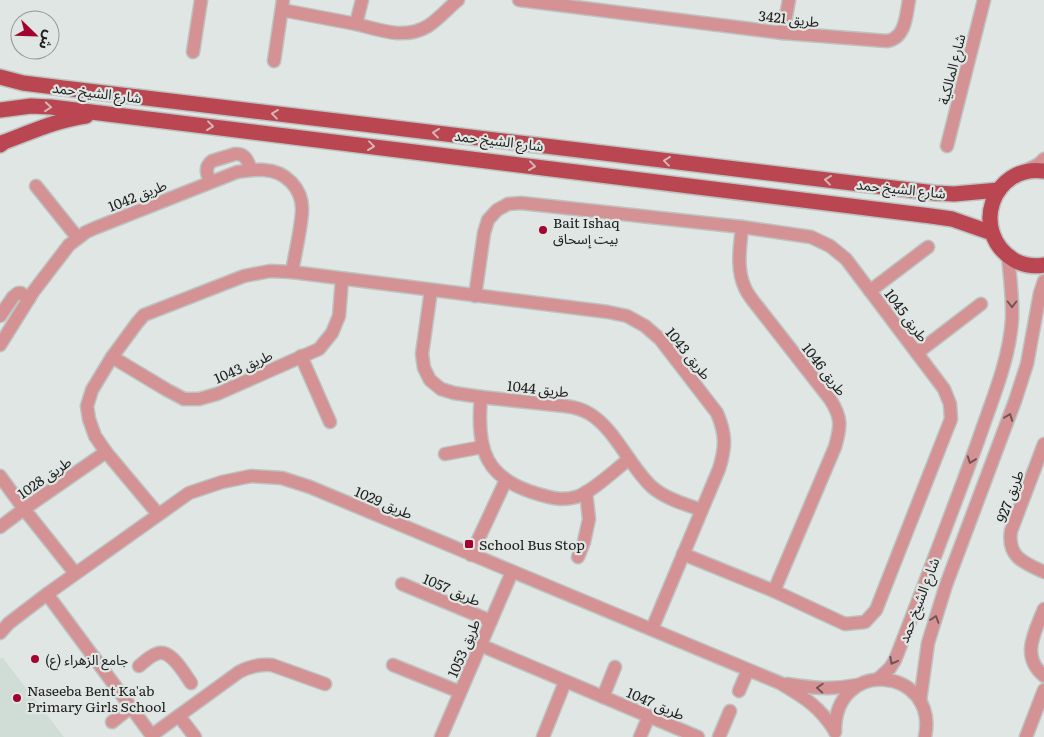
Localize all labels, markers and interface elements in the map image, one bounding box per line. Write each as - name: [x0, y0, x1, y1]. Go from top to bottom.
- street label: طريق 3421: [758, 5, 820, 32]
- north arrow: [10, 10, 60, 60]
- text: ش: [35, 28, 61, 53]
- street label: شارع المالكية: [933, 32, 971, 107]
- street label: شارع الشيخ حمد: [51, 77, 143, 109]
- one-way arrow: [45, 101, 53, 112]
- one-way arrow: [271, 109, 279, 119]
- one-way arrow: [206, 120, 214, 131]
- street label: شارع الشيخ حمد: [453, 125, 545, 157]
- one-way arrow: [432, 128, 440, 139]
- one-way arrow: [367, 140, 375, 151]
- one-way arrow: [663, 156, 671, 166]
- one-way arrow: [529, 160, 537, 171]
- street label: شارع الشيخ حمد: [855, 173, 947, 205]
- street label: طريق 1042: [105, 174, 170, 217]
- one-way arrow: [824, 175, 832, 186]
- place label: Bait Ishaq بيت إسحاق: [553, 212, 620, 249]
- marker: Bait Ishaq بيت إسحاق: [537, 224, 549, 236]
- street label: طريق 1045: [880, 284, 934, 346]
- one-way arrow: [1007, 300, 1017, 308]
- street label: طريق 1043: [661, 323, 716, 384]
- street label: طريق 1046: [797, 338, 852, 400]
- street label: طريق 1043: [211, 344, 276, 389]
- street label: طريق 1044: [506, 375, 570, 402]
- one-way arrow: [1003, 413, 1013, 422]
- street label: طريق 1028: [13, 451, 75, 504]
- one-way arrow: [966, 455, 976, 464]
- street label: طريق 927: [990, 467, 1029, 525]
- street label: طريق 1029: [352, 481, 416, 524]
- place label: School Bus Stop: [479, 534, 585, 554]
- marker: School Bus Stop: [463, 538, 475, 550]
- street label: شارع الشيخ حمد: [893, 554, 945, 646]
- street label: طريق 1057: [420, 568, 484, 611]
- street label: طريق 1053: [442, 616, 485, 681]
- one-way arrow: [930, 616, 940, 624]
- place label: جامع الزهراء (ع): [45, 649, 128, 671]
- marker: جامع الزهراء (ع): [29, 653, 41, 665]
- one-way arrow: [890, 655, 900, 664]
- place label: Naseeba Bent Ka'ab Primary Girls School: [27, 680, 166, 716]
- street label: طريق 1047: [624, 682, 688, 725]
- one-way arrow: [816, 683, 824, 694]
- marker: Naseeba Bent Ka'ab Primary Girls School: [11, 692, 23, 704]

